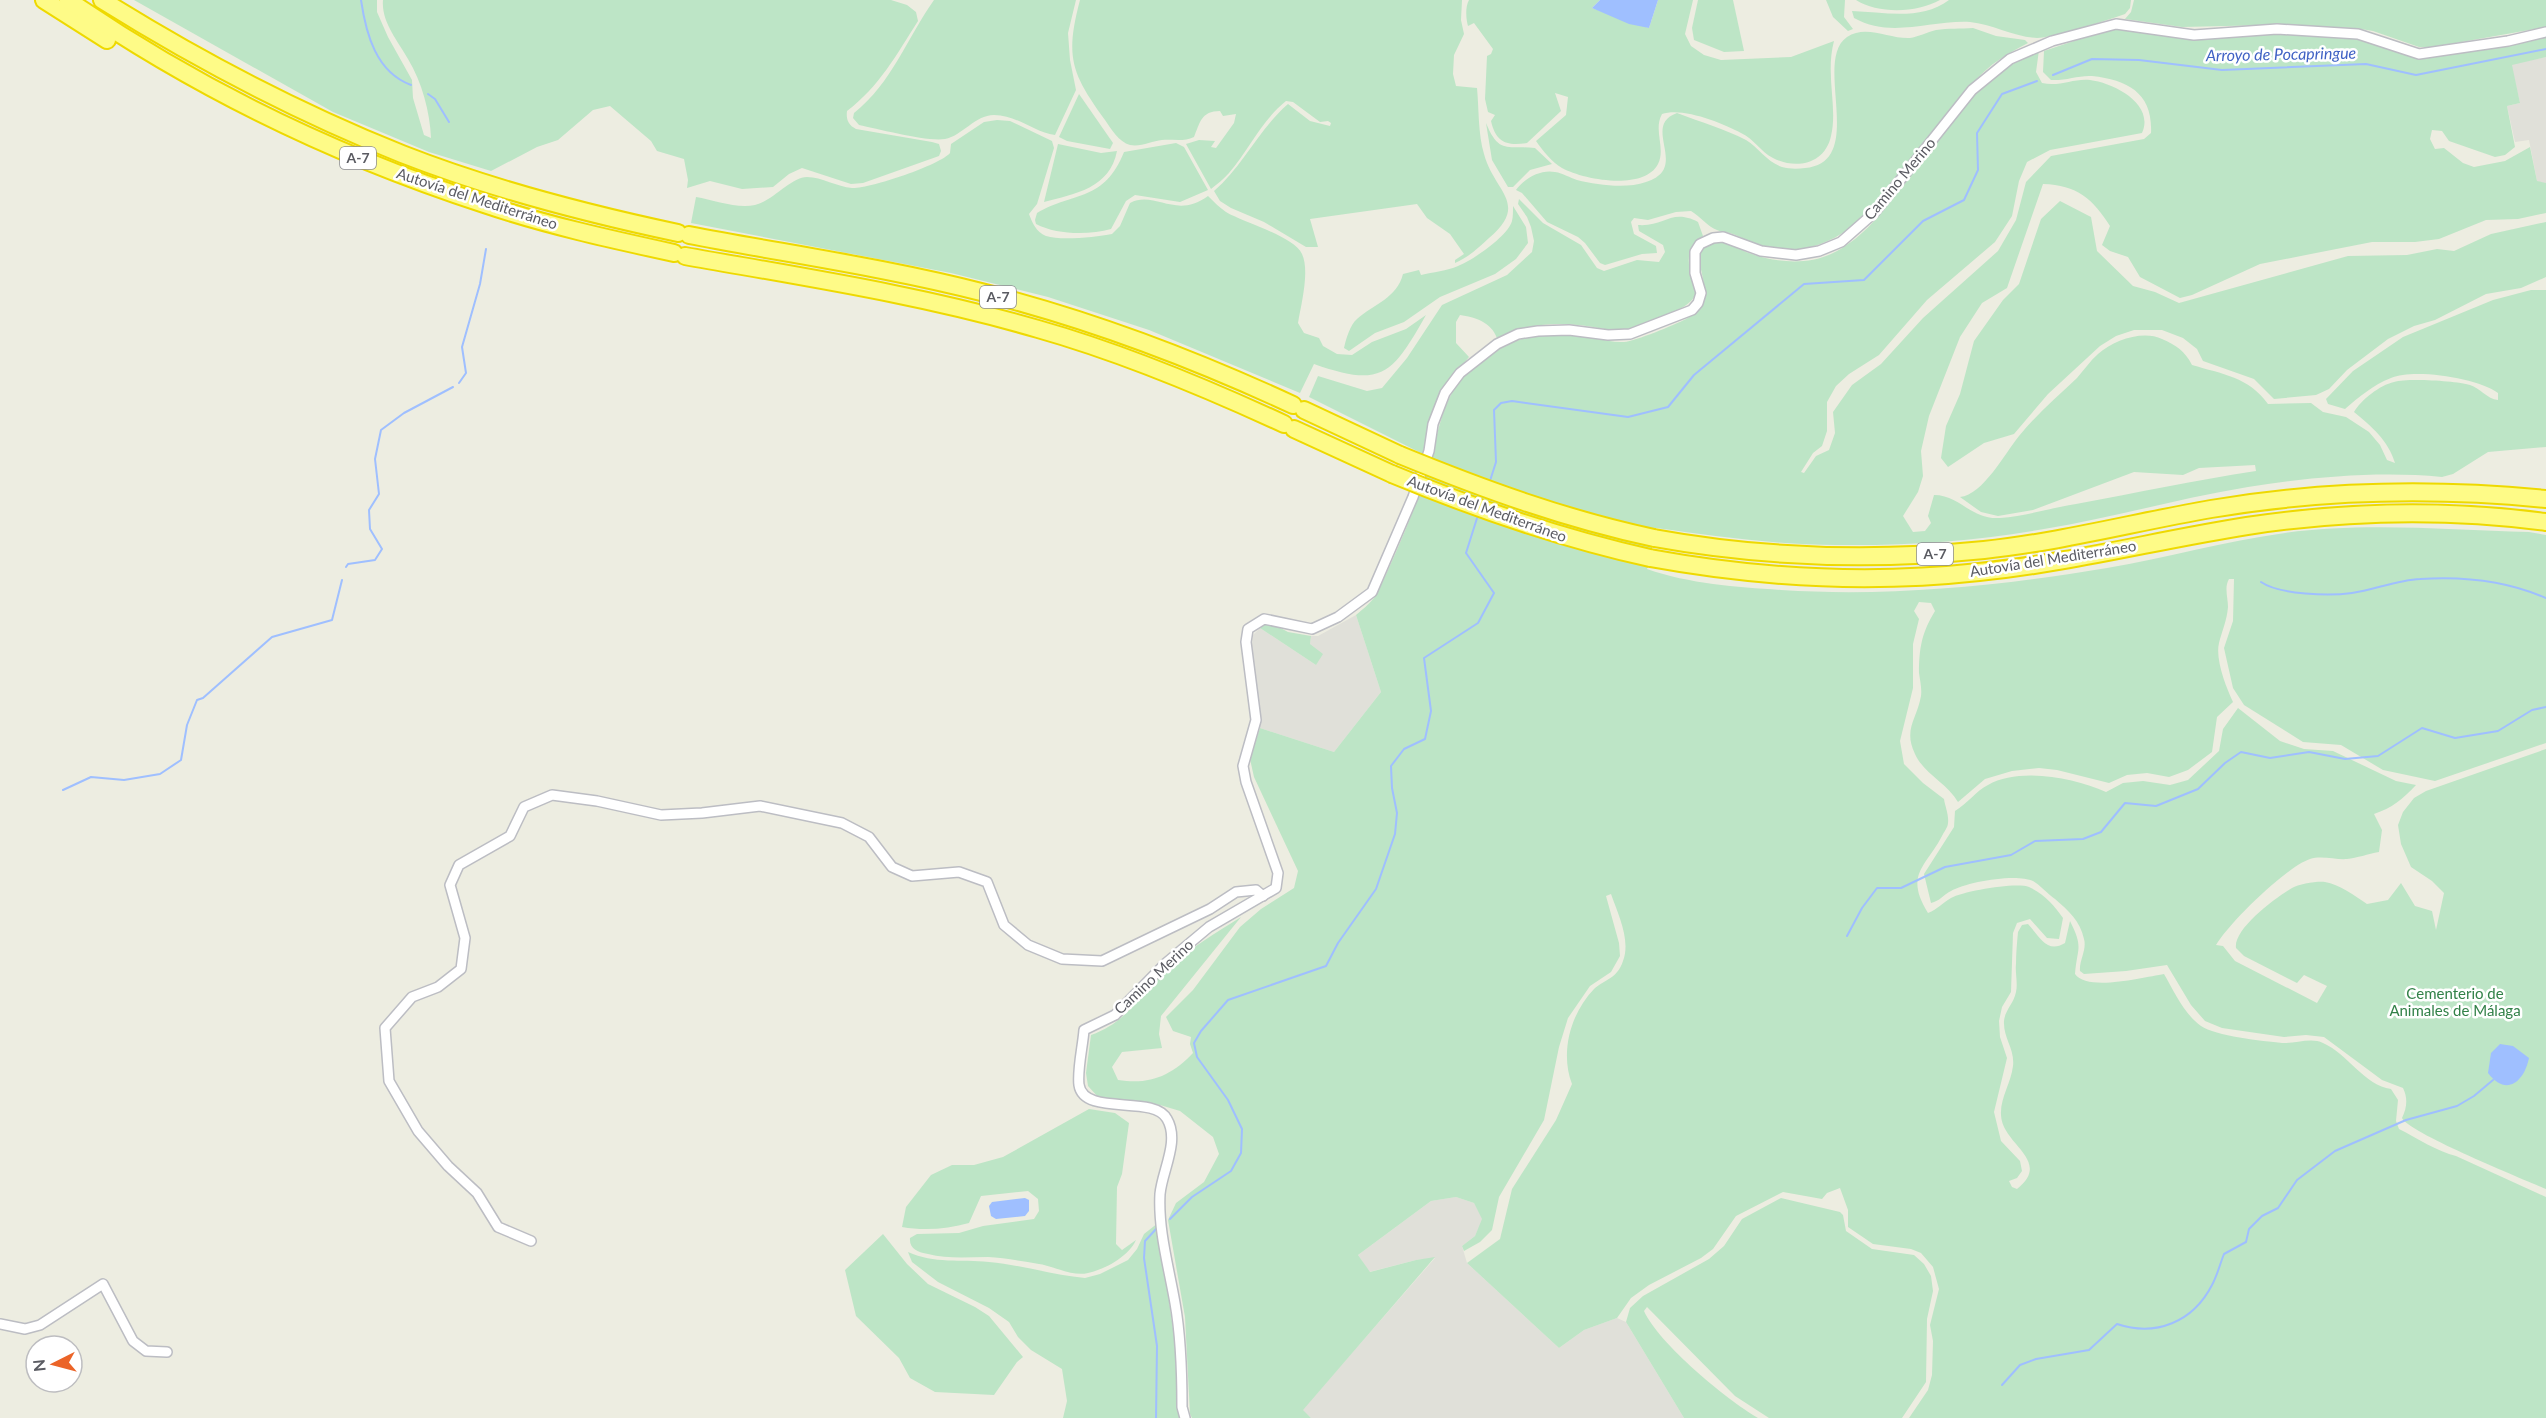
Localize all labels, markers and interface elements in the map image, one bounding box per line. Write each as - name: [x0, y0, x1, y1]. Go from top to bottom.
- water label: Arroyo de Pocapringue: [2205, 43, 2357, 64]
- street label: Camino Merino: [1860, 134, 1939, 223]
- road number: A-7: [340, 147, 376, 169]
- street label: Autovía del Mediterráneo: [395, 163, 560, 233]
- road number: A-7: [980, 286, 1016, 308]
- street label: Autovía del Mediterráneo: [1405, 471, 1569, 545]
- street label: Autovía del Mediterráneo: [1968, 536, 2137, 580]
- road number: A-7: [1917, 543, 1953, 565]
- street label: Camino Merino: [1110, 935, 1197, 1018]
- park label: Cementerio de Animales de Málaga: [2389, 984, 2521, 1019]
- north arrow: [24, 1334, 84, 1394]
- text: N: [28, 1358, 49, 1373]

